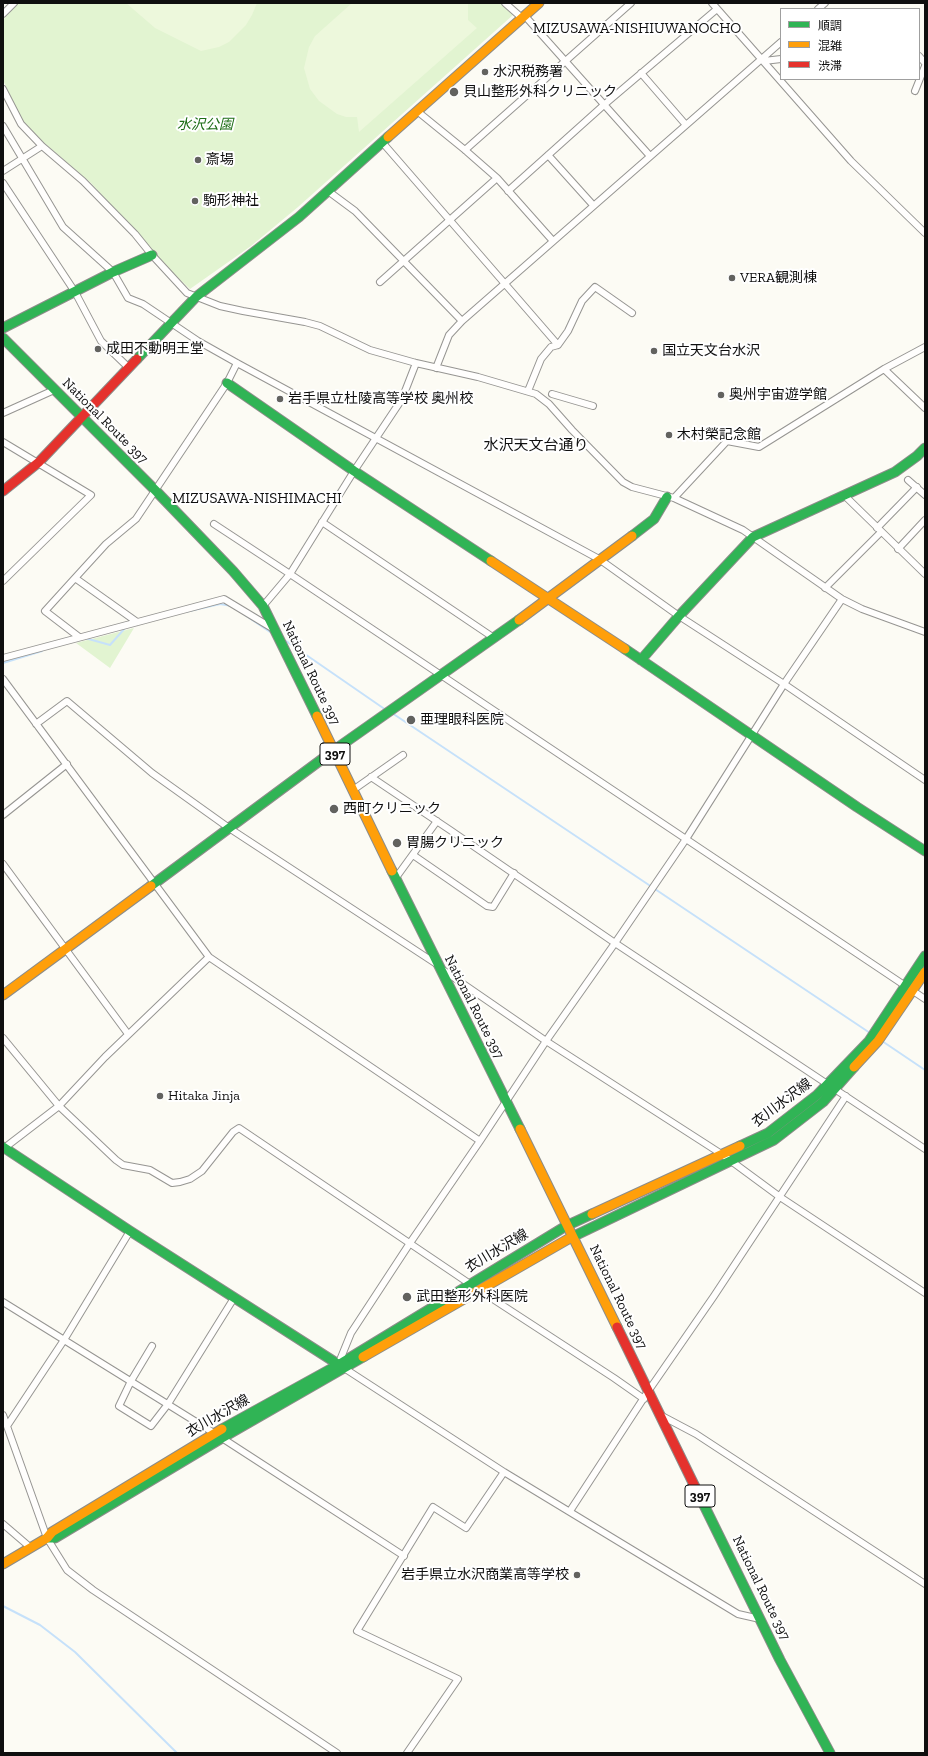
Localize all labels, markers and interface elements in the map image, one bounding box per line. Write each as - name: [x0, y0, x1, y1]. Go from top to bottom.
- legend: [780, 8, 920, 80]
- text: 順調: [818, 19, 842, 33]
- district label: MIZUSAWA-NISHIUWANOCHO: [522, 20, 752, 38]
- text: 混雑: [818, 39, 842, 53]
- text: 渋滞: [818, 59, 842, 73]
- place label: 水沢税務署: [493, 64, 563, 80]
- marker: 水沢税務署: [480, 67, 490, 77]
- place label: 貝山整形外科クリニック: [463, 84, 617, 100]
- marker: 貝山整形外科クリニック: [448, 86, 460, 98]
- park label: 水沢公園: [177, 117, 233, 133]
- place label: 斎場: [206, 152, 234, 168]
- marker: 斎場: [193, 155, 203, 165]
- place label: 駒形神社: [203, 193, 259, 209]
- marker: 駒形神社: [190, 196, 200, 206]
- place label: VERA観測棟: [740, 270, 817, 286]
- marker: VERA観測棟: [727, 273, 737, 283]
- place label: 成田不動明王堂: [106, 341, 204, 357]
- place label: 国立天文台水沢: [662, 343, 760, 359]
- marker: 成田不動明王堂: [93, 344, 103, 354]
- marker: 国立天文台水沢: [649, 346, 659, 356]
- street label: National Route 397: [59, 375, 151, 467]
- place label: 奥州宇宙遊学館: [729, 387, 827, 403]
- marker: 奥州宇宙遊学館: [716, 390, 726, 400]
- place label: 岩手県立杜陵高等学校 奥州校: [288, 391, 473, 407]
- marker: 岩手県立杜陵高等学校 奥州校: [275, 394, 285, 404]
- place label: 木村榮記念館: [677, 427, 761, 443]
- marker: 木村榮記念館: [664, 430, 674, 440]
- district label: 水沢天文台通り: [484, 437, 588, 455]
- district label: MIZUSAWA-NISHIMACHI: [163, 490, 351, 508]
- street label: National Route 397: [278, 618, 344, 728]
- place label: 亜理眼科医院: [420, 712, 504, 728]
- marker: 亜理眼科医院: [405, 714, 417, 726]
- road number: 397: [320, 743, 350, 765]
- place label: 西町クリニック: [343, 801, 441, 817]
- marker: 西町クリニック: [328, 803, 340, 815]
- place label: 胃腸クリニック: [406, 835, 504, 851]
- marker: 胃腸クリニック: [391, 837, 403, 849]
- street label: National Route 397: [441, 952, 507, 1062]
- street label: 衣川水沢線: [749, 1075, 815, 1131]
- place label: Hitaka Jinja: [168, 1088, 240, 1104]
- marker: Hitaka Jinja: [155, 1091, 165, 1101]
- street label: 衣川水沢線: [463, 1226, 531, 1276]
- street label: National Route 397: [585, 1242, 651, 1352]
- place label: 武田整形外科医院: [416, 1289, 528, 1305]
- marker: 武田整形外科医院: [401, 1291, 413, 1303]
- street label: 衣川水沢線: [183, 1391, 253, 1441]
- road number: 397: [685, 1485, 715, 1507]
- street label: National Route 397: [728, 1533, 794, 1643]
- place label: 岩手県立水沢商業高等学校: [401, 1567, 569, 1583]
- marker: 岩手県立水沢商業高等学校: [572, 1570, 582, 1580]

